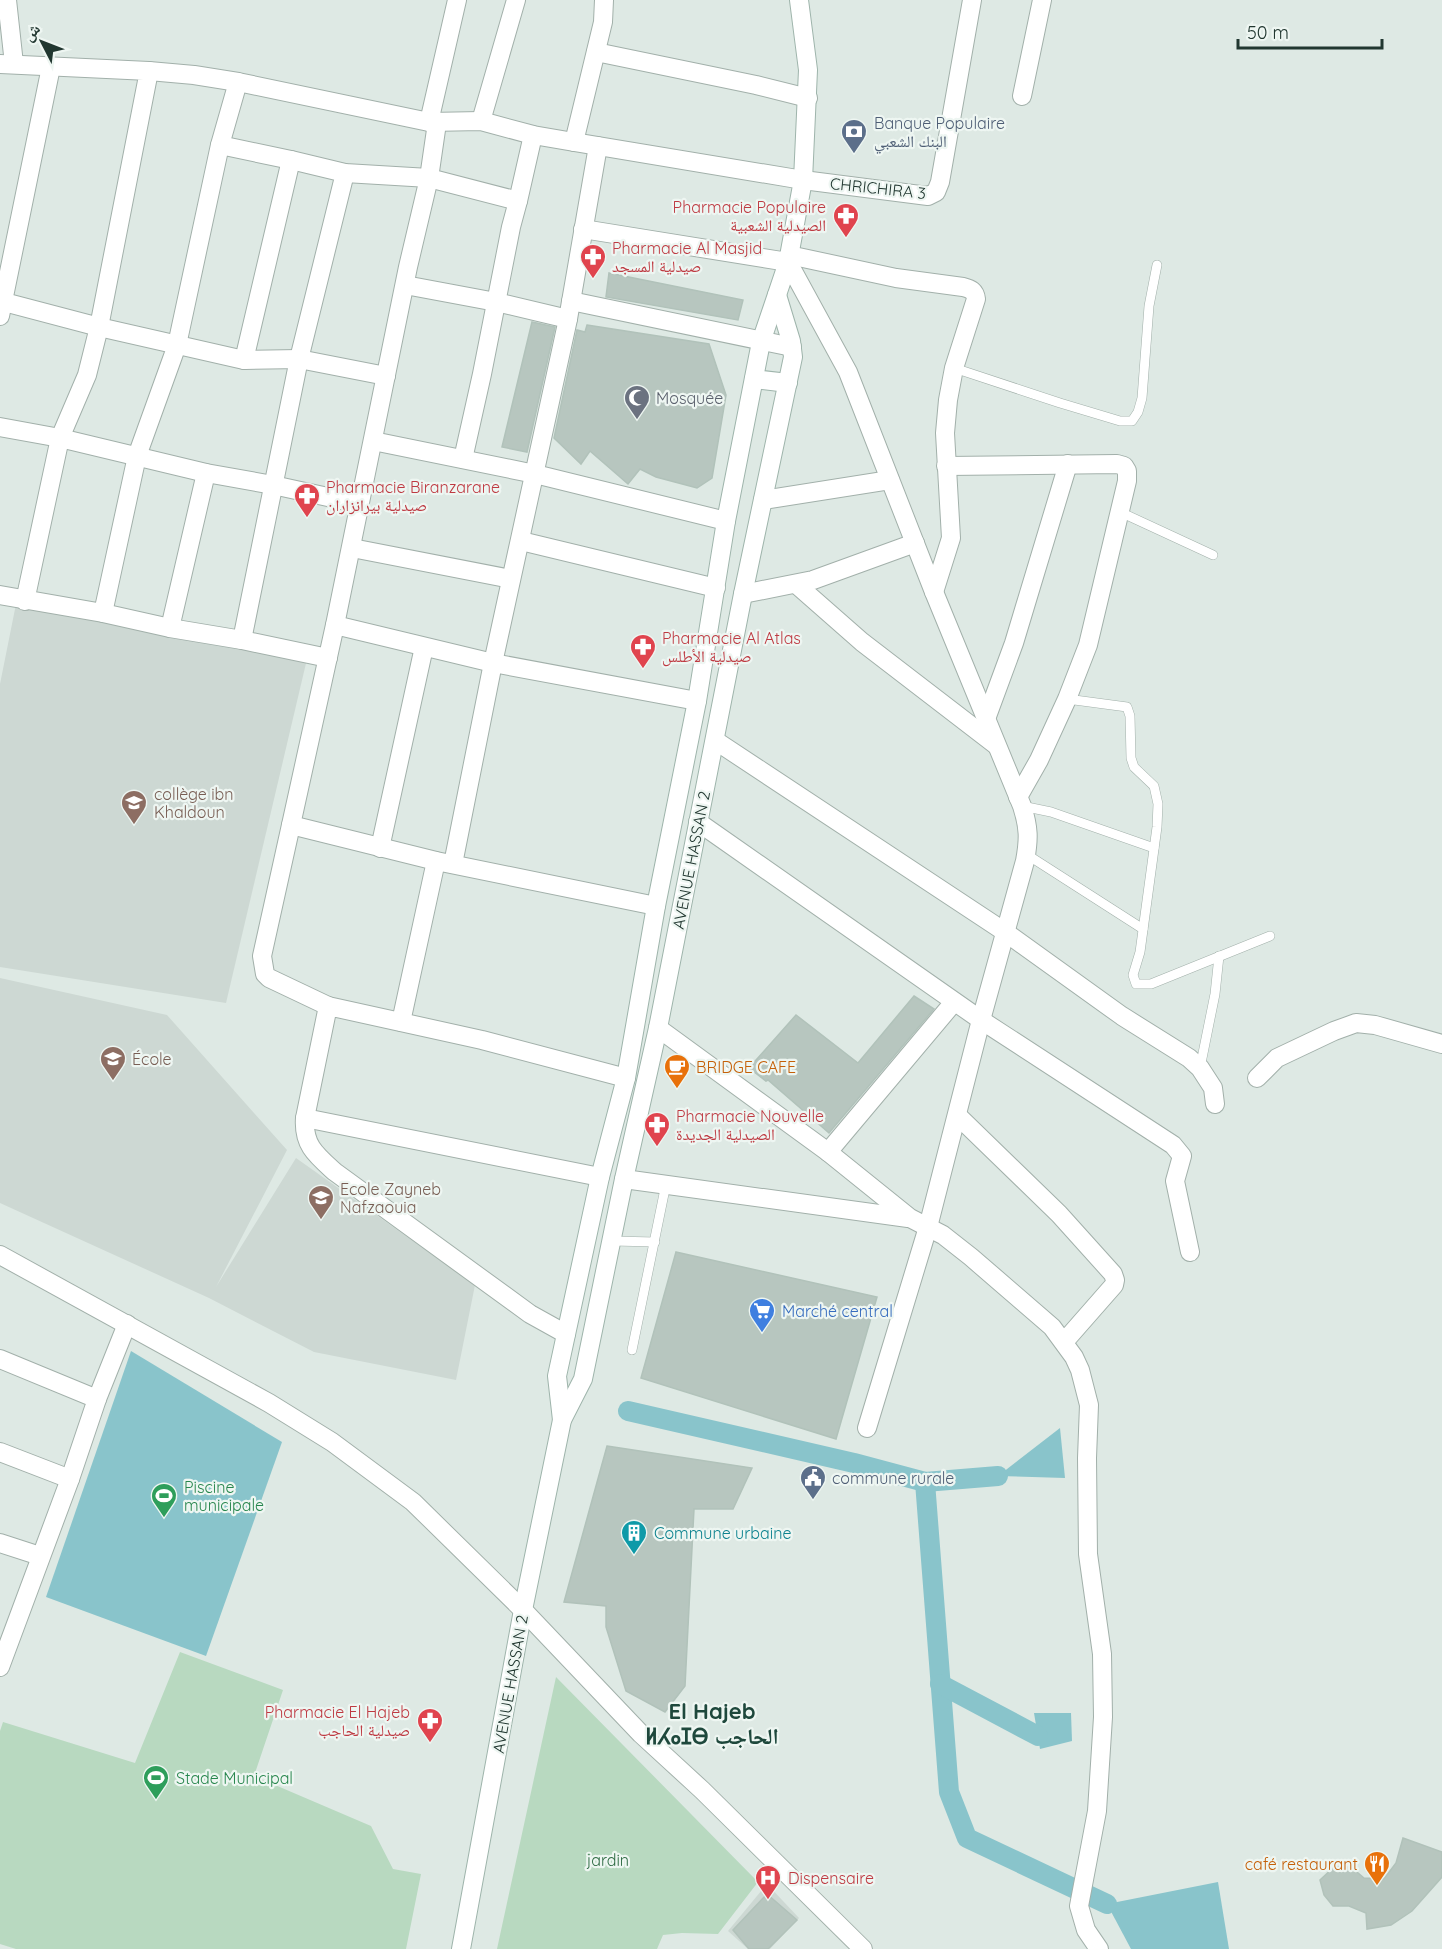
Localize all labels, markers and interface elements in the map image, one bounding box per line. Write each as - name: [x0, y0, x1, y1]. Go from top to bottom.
- north arrow: [12, 12, 72, 72]
- scale bar: [1238, 12, 1382, 50]
- text: ش: [18, 19, 44, 45]
- text: 50 m: [1247, 21, 1289, 44]
- place label: Banque Populaire البنك الشعبي: [874, 113, 1005, 154]
- bank icon: Banque Populaire البنك الشعبي: [839, 117, 869, 155]
- street label: CHRICHIRA 3: [829, 173, 927, 203]
- place label: Pharmacie Populaire الصيدلية الشعبية: [673, 197, 826, 235]
- pharmacy icon: Pharmacie Populaire الصيدلية الشعبية: [831, 201, 861, 239]
- place label: Pharmacie Al Masjid صيدلية المسجد: [612, 238, 762, 276]
- pharmacy icon: Pharmacie Al Masjid صيدلية المسجد: [578, 242, 608, 280]
- mosque icon: Mosquée: [622, 383, 652, 421]
- place label: Mosquée: [656, 388, 723, 408]
- place label: Pharmacie Biranzarane صيدلية بيرانزاران: [326, 477, 500, 516]
- pharmacy icon: Pharmacie Biranzarane صيدلية بيرانزاران: [292, 481, 322, 519]
- place label: Pharmacie Al Atlas صيدلية الأطلس: [662, 628, 801, 667]
- pharmacy icon: Pharmacie Al Atlas صيدلية الأطلس: [628, 632, 658, 670]
- place label: collège ibn Khaldoun: [154, 784, 234, 822]
- school or university icon: collège ibn Khaldoun: [119, 788, 149, 826]
- street label: AVENUE HASSAN 2: [668, 789, 714, 931]
- school or university icon: École: [98, 1044, 128, 1082]
- place label: École: [132, 1049, 172, 1069]
- cafe icon: BRIDGE CAFE: [662, 1052, 692, 1090]
- place label: BRIDGE CAFE: [696, 1057, 796, 1077]
- place label: Pharmacie Nouvelle الصيدلية الجديدة: [676, 1106, 824, 1144]
- pharmacy icon: Pharmacie Nouvelle الصيدلية الجديدة: [642, 1110, 672, 1148]
- place label: Ecole Zayneb Nafzaouia: [340, 1179, 441, 1217]
- school or university icon: Ecole Zayneb Nafzaouia: [306, 1183, 336, 1221]
- supermarket icon: Marché central: [747, 1296, 777, 1334]
- place label: Marché central: [782, 1301, 893, 1321]
- public building icon: commune rurale: [798, 1463, 828, 1501]
- place label: commune rurale: [832, 1468, 954, 1488]
- place label: Piscine municipale: [184, 1477, 264, 1515]
- sports icon: Piscine municipale: [149, 1481, 179, 1519]
- building icon: Commune urbaine: [619, 1518, 649, 1556]
- place label: Commune urbaine: [654, 1523, 791, 1543]
- street label: AVENUE HASSAN 2: [488, 1613, 532, 1755]
- district label: El Hajeb ⵍⵃⴰⵊⴱ الحاجب: [645, 1697, 779, 1750]
- place label: Pharmacie El Hajeb صيدلية الحاجب: [265, 1702, 410, 1740]
- pharmacy icon: Pharmacie El Hajeb صيدلية الحاجب: [415, 1706, 445, 1744]
- sports icon: Stade Municipal: [141, 1763, 171, 1801]
- place label: Stade Municipal: [176, 1768, 293, 1788]
- restaurant icon: café restaurant: [1362, 1849, 1392, 1887]
- park label: jardin: [586, 1850, 629, 1870]
- place label: café restaurant: [1245, 1854, 1358, 1874]
- hospital icon: Dispensaire: [753, 1863, 783, 1901]
- place label: Dispensaire: [788, 1868, 874, 1888]

